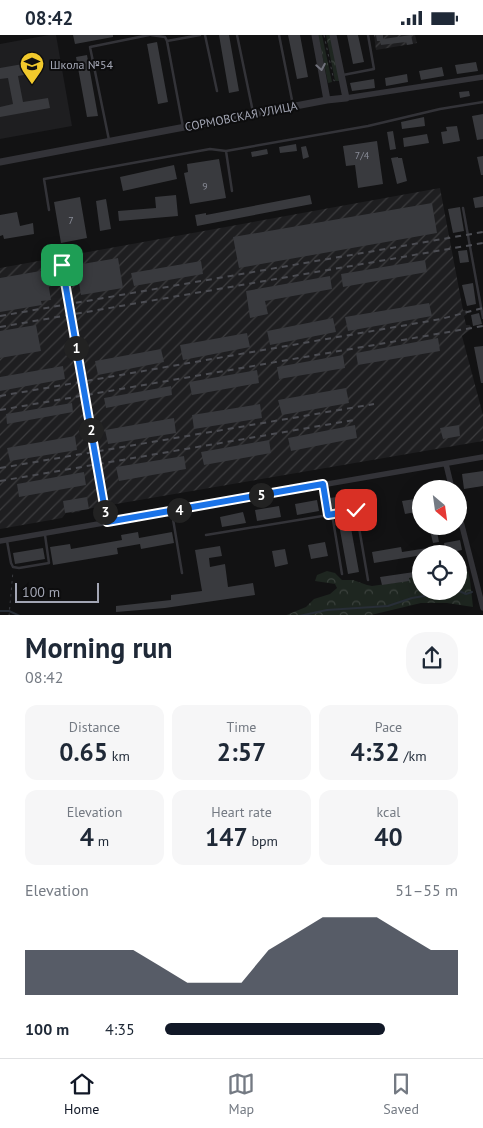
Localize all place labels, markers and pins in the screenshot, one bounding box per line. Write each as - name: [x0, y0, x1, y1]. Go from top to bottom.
- school or university icon: Школа №54: [19, 51, 45, 85]
- place label: Школа №54: [50, 57, 113, 72]
- pin: [41, 244, 83, 286]
- pin: 1: [64, 335, 88, 361]
- pin: 2: [78, 417, 104, 443]
- pin: 5: [248, 483, 274, 507]
- pin: [335, 489, 377, 531]
- pin: 4: [166, 497, 192, 523]
- pin: 3: [92, 499, 118, 525]

